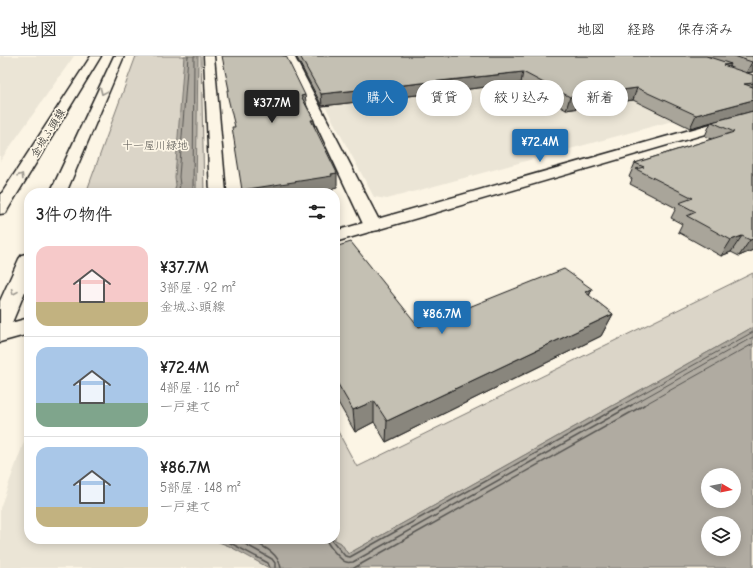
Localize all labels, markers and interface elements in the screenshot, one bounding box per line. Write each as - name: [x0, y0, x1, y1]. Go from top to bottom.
- text: 地図: [20, 19, 58, 41]
- text: 地図: [577, 21, 605, 38]
- text: 経路: [627, 21, 655, 38]
- text: 保存済み: [677, 21, 733, 38]
- chip: 購入: [352, 80, 408, 116]
- chip: 賃貸: [416, 80, 472, 116]
- chip: 絞り込み: [480, 80, 564, 116]
- chip: 新着: [572, 80, 628, 116]
- one-way arrow: [100, 87, 108, 95]
- pin: ¥37.7M: [239, 90, 305, 124]
- text: ¥37.7M: [253, 95, 291, 110]
- street label: 金城ふ頭線: [28, 106, 68, 160]
- pin: ¥72.4M: [507, 129, 573, 163]
- text: ¥72.4M: [521, 134, 559, 149]
- park label: 十一屋川緑地: [122, 139, 188, 152]
- one-way arrow: [16, 173, 23, 180]
- icon: filters: [306, 201, 328, 223]
- text: 3件の物件: [36, 205, 112, 224]
- text: ¥37.7M: [160, 258, 209, 277]
- icon: home: [68, 262, 116, 310]
- text: 3部屋 · 92 m²: [160, 280, 236, 295]
- one-way arrow: [11, 288, 19, 295]
- text: 金城ふ頭線: [160, 299, 225, 314]
- pin: ¥86.7M: [409, 301, 475, 335]
- text: ¥86.7M: [423, 306, 461, 321]
- text: ¥72.4M: [160, 358, 209, 377]
- icon: home: [68, 363, 116, 411]
- text: 4部屋 · 116 m²: [160, 380, 239, 395]
- text: 一戸建て: [160, 399, 212, 414]
- text: ¥86.7M: [160, 458, 210, 477]
- icon: home: [68, 463, 116, 511]
- north arrow: [701, 468, 741, 508]
- map controls: [701, 468, 741, 556]
- text: 5部屋 · 148 m²: [160, 480, 240, 495]
- text: 一戸建て: [160, 499, 212, 514]
- button: layers: [701, 516, 741, 556]

